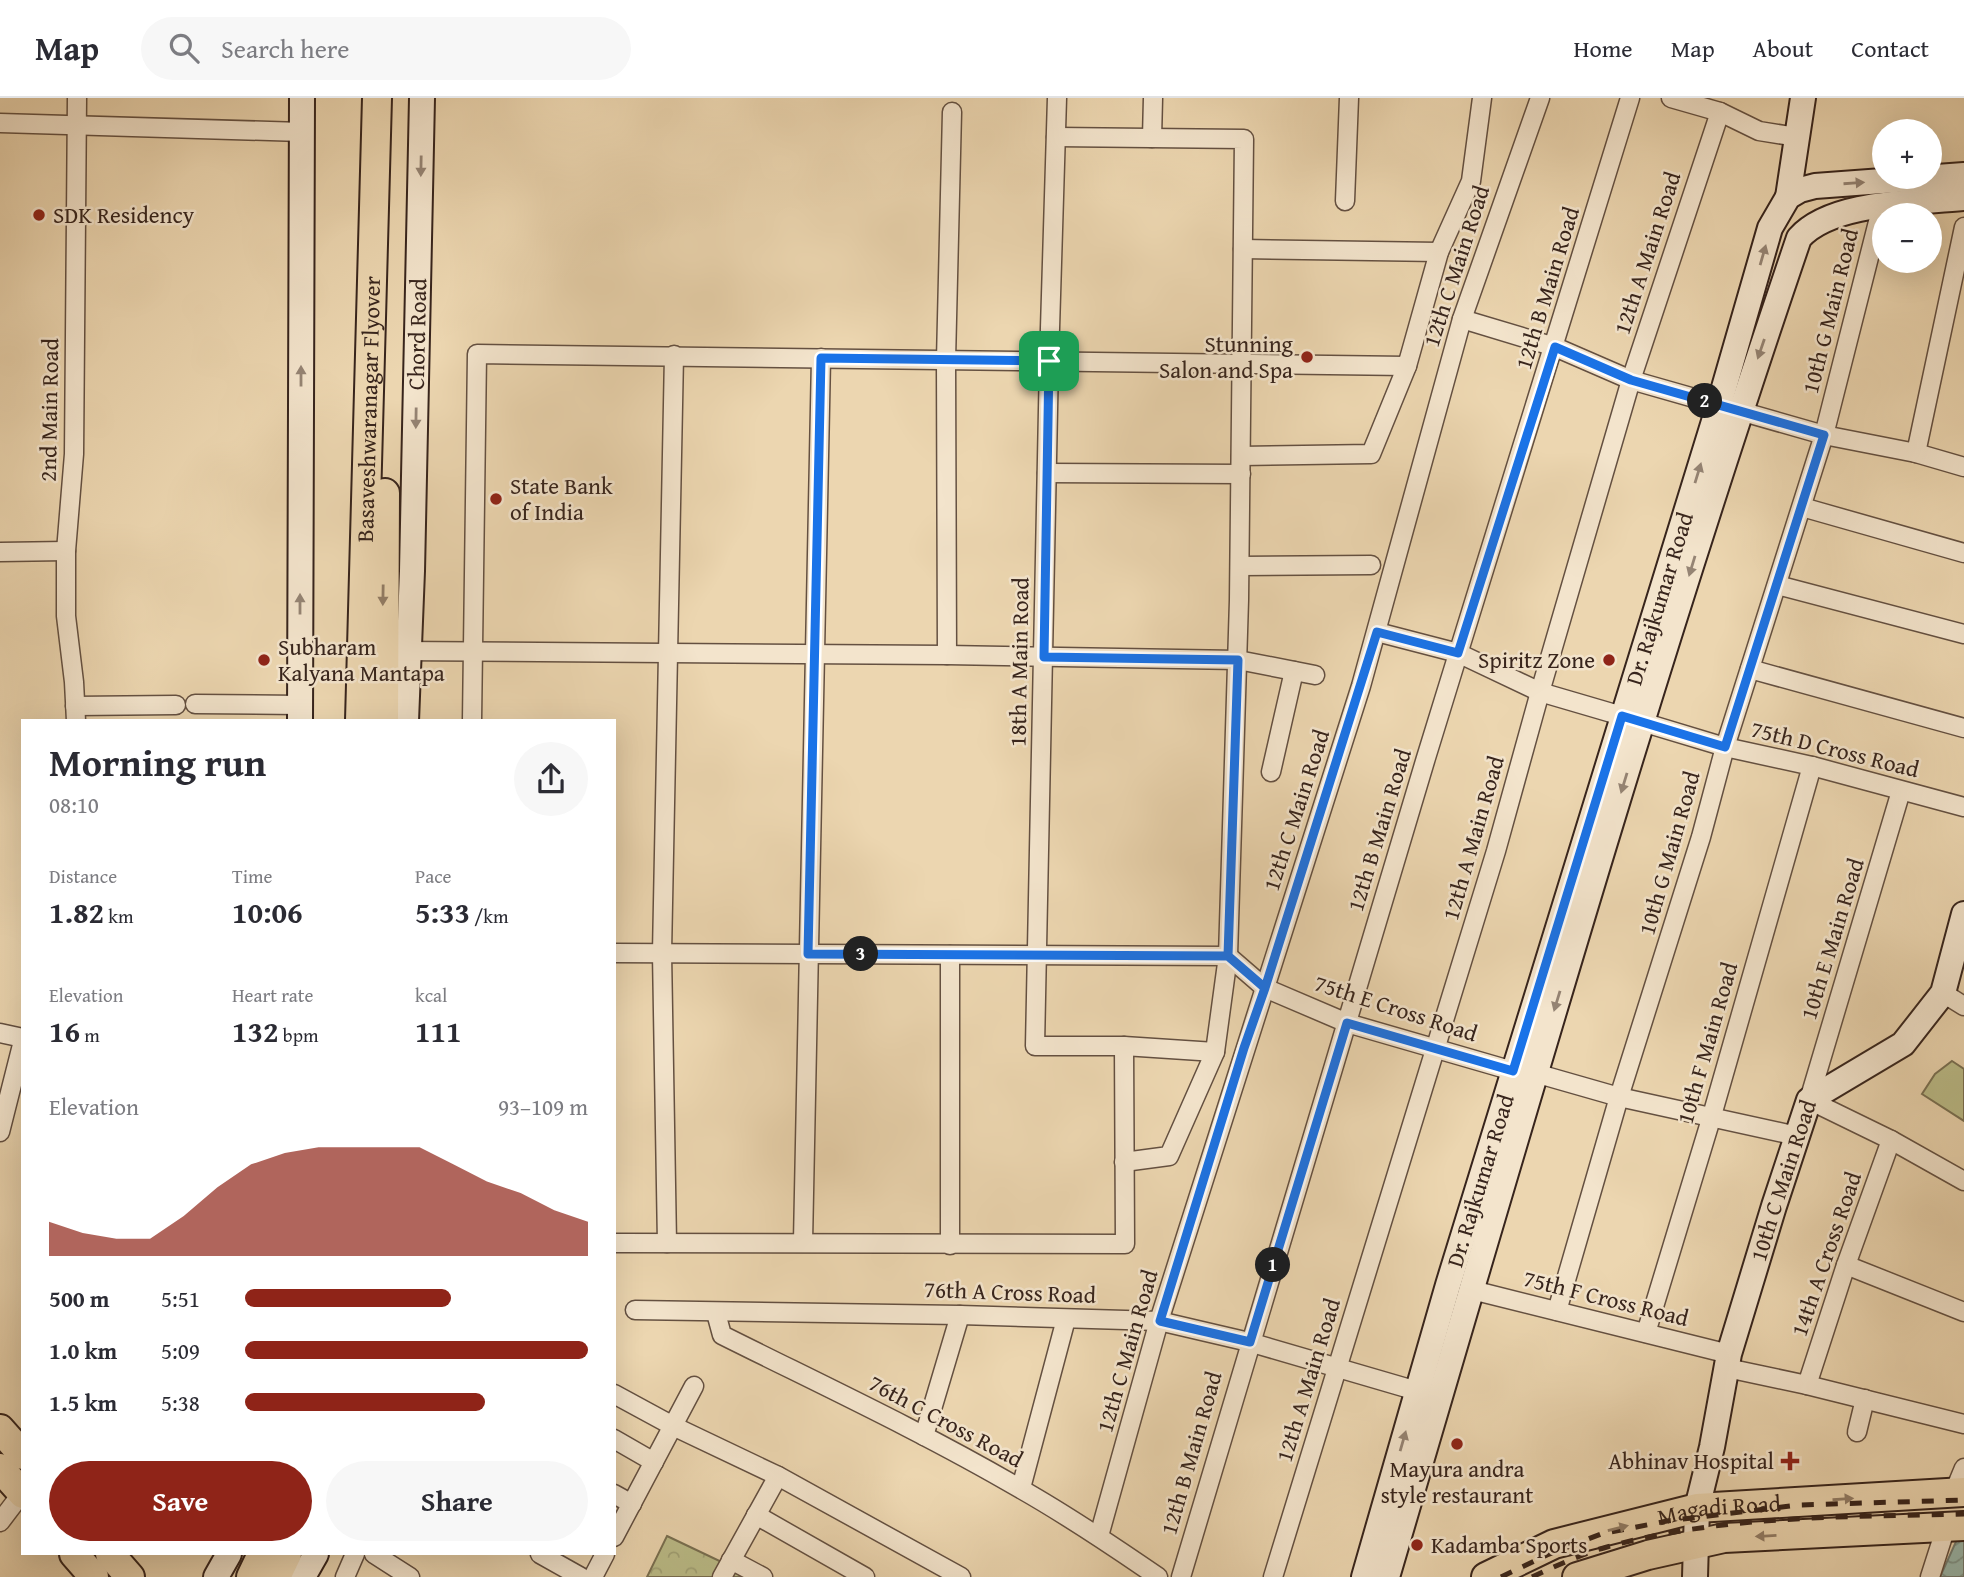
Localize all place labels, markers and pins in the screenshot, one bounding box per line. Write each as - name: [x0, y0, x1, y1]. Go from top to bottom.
- place label: SDK Residency: [53, 198, 195, 231]
- marker: SDK Residency: [31, 207, 47, 223]
- place label: Stunning Salon and Spa: [1159, 327, 1294, 386]
- pin: [1019, 331, 1079, 391]
- marker: Stunning Salon and Spa: [1299, 349, 1315, 365]
- pin: 2: [1688, 384, 1722, 418]
- place label: State Bank of India: [510, 469, 613, 528]
- marker: State Bank of India: [488, 491, 504, 507]
- place label: Subharam Kalyana Mantapa: [278, 630, 445, 689]
- place label: Spiritz Zone: [1478, 643, 1595, 676]
- marker: Subharam Kalyana Mantapa: [256, 652, 272, 668]
- marker: Spiritz Zone: [1601, 652, 1617, 668]
- pin: 3: [844, 936, 878, 972]
- pin: 1: [1256, 1248, 1290, 1282]
- marker: Mayura andra style restaurant: [1449, 1436, 1465, 1452]
- place label: Abhinav Hospital: [1608, 1444, 1774, 1477]
- marker: Abhinav Hospital: [1780, 1451, 1800, 1471]
- place label: Mayura andra style restaurant: [1381, 1452, 1533, 1511]
- place label: Kadamba Sports: [1431, 1528, 1587, 1561]
- marker: Kadamba Sports: [1409, 1537, 1425, 1553]

